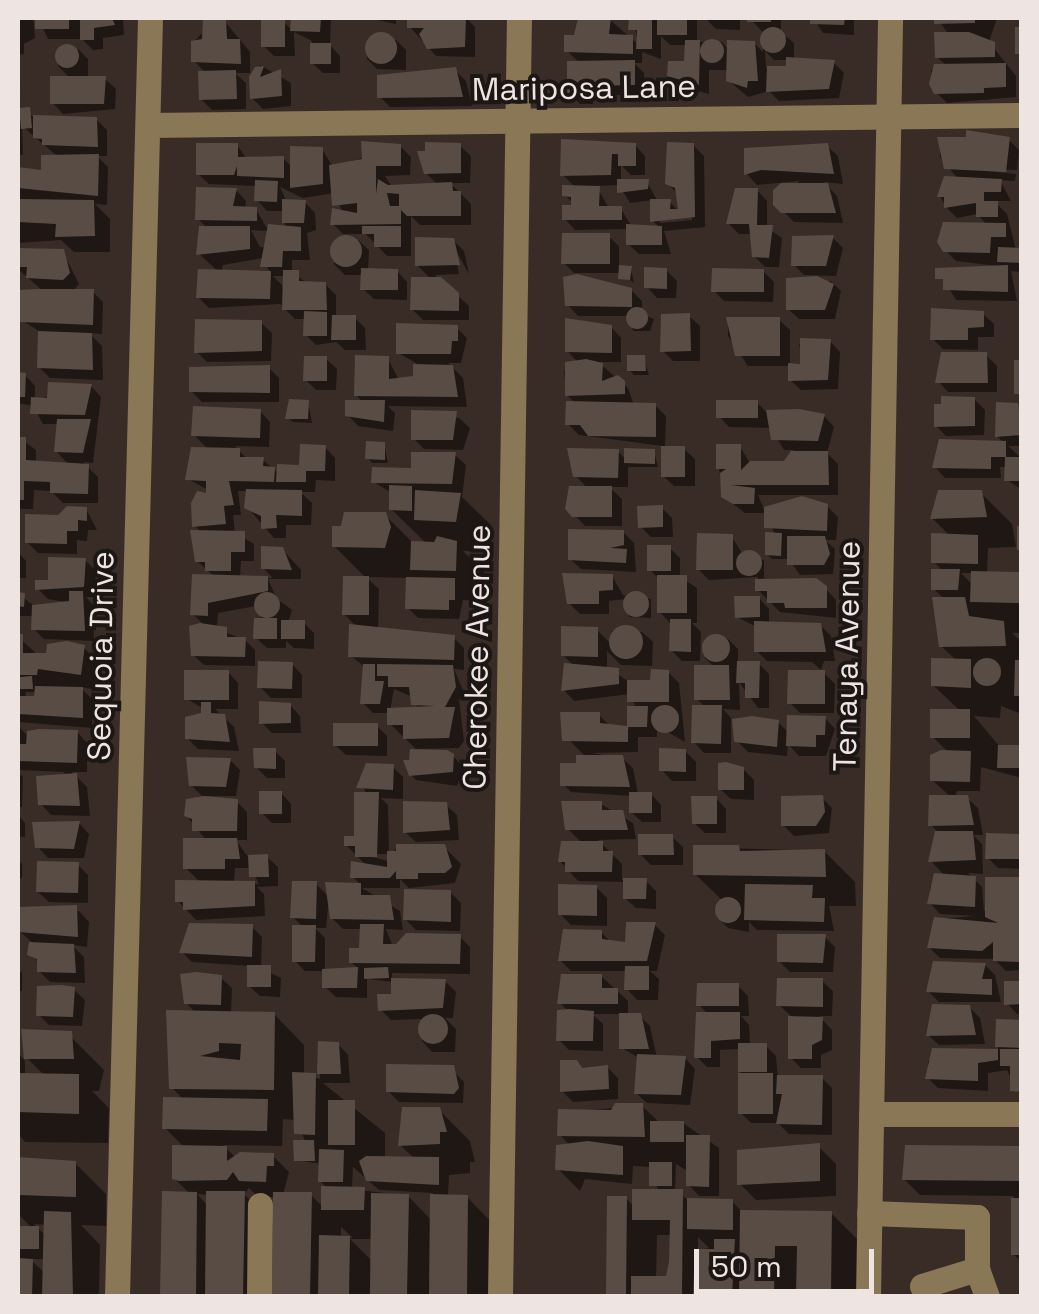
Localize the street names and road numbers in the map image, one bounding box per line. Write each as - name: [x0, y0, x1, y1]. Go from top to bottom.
- street label: Mariposa Lane: [472, 67, 696, 109]
- street label: Cherokee Avenue: [455, 524, 499, 790]
- street label: Tenaya Avenue: [826, 540, 868, 772]
- street label: Sequoia Drive: [80, 551, 122, 761]

